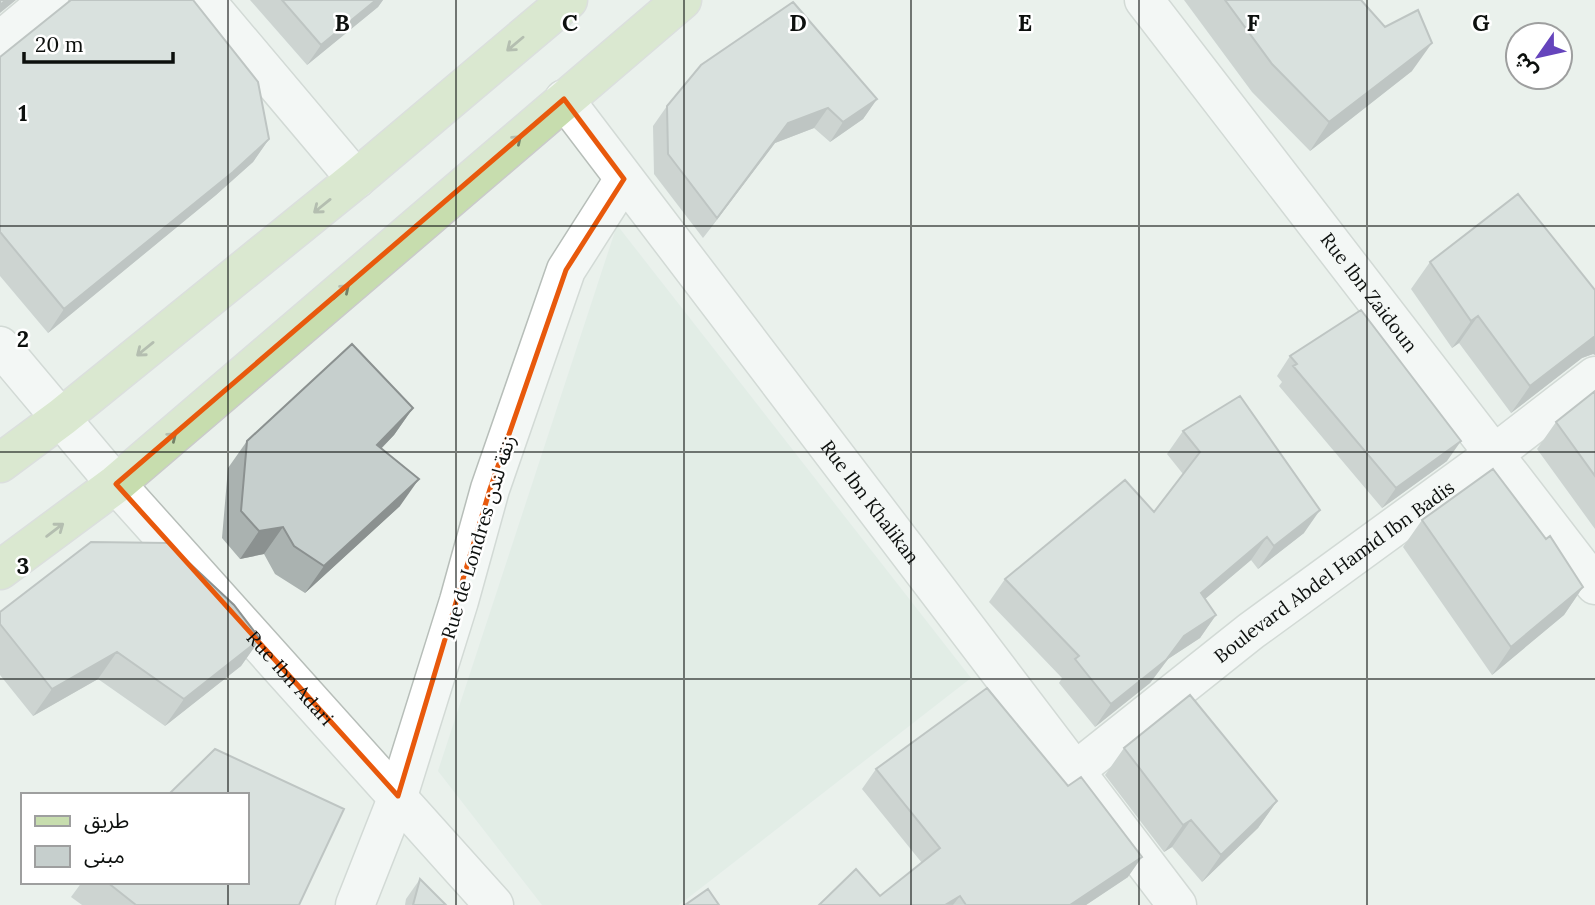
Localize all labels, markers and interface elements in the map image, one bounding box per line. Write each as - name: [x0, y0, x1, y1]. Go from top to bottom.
- text: B: [334, 8, 350, 37]
- text: C: [562, 8, 578, 37]
- text: D: [789, 8, 807, 37]
- text: E: [1018, 8, 1032, 37]
- text: F: [1246, 8, 1260, 37]
- text: G: [1472, 8, 1490, 37]
- scale bar: [24, 21, 173, 65]
- north arrow: [1504, 21, 1574, 91]
- text: 20 m: [35, 31, 84, 58]
- one-way arrow: [507, 36, 525, 52]
- text: ش: [1508, 48, 1542, 83]
- text: 1: [18, 98, 28, 127]
- one-way arrow: [504, 135, 522, 151]
- one-way arrow: [314, 198, 332, 214]
- street label: Rue Ibn Zaidoun: [1316, 228, 1423, 357]
- one-way arrow: [332, 284, 350, 300]
- text: 2: [17, 324, 29, 353]
- one-way arrow: [137, 341, 155, 357]
- street label: Rue de Londres زنقة لندن: [436, 432, 520, 642]
- one-way arrow: [159, 433, 177, 448]
- street label: Rue Ibn Khalikan: [816, 435, 925, 568]
- street label: Boulevard Abdel Hamid Ibn Badis: [1209, 475, 1459, 668]
- one-way arrow: [45, 523, 64, 537]
- text: 3: [17, 551, 29, 580]
- street label: Rue Ibn Adari: [241, 626, 339, 730]
- legend: [21, 793, 248, 884]
- text: طريق: [84, 807, 129, 834]
- text: مبنى: [84, 842, 125, 869]

